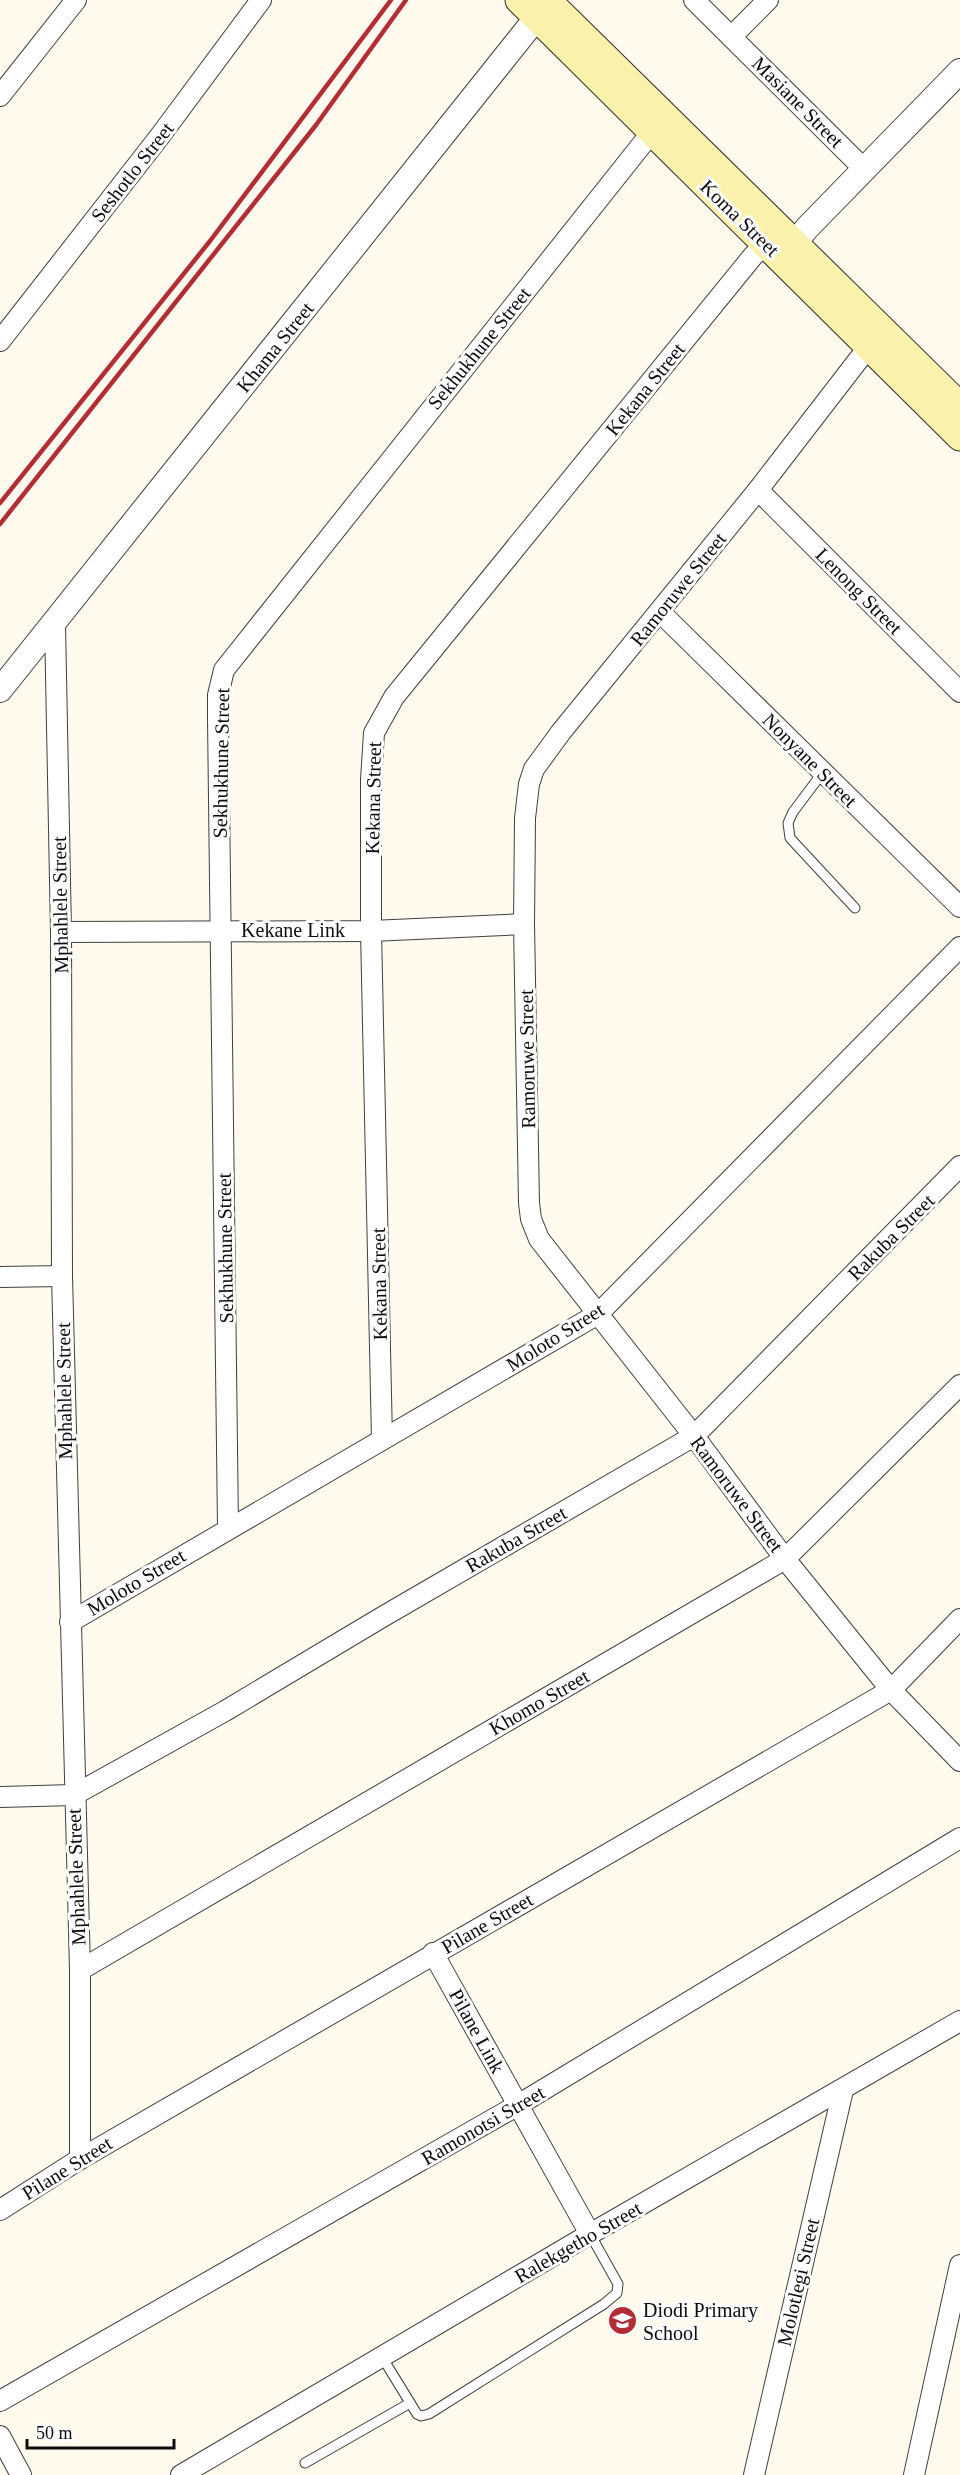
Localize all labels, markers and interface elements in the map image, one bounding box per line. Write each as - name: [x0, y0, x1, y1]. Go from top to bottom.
- street label: Masiane Street: [748, 52, 848, 152]
- street label: Seshotlo Street: [86, 117, 178, 226]
- street label: Koma Street: [696, 175, 784, 261]
- street label: Sekhukhune Street: [423, 282, 535, 413]
- street label: Khama Street: [232, 297, 318, 396]
- street label: Kekana Street: [601, 338, 689, 440]
- street label: Ramoruwe Street: [626, 528, 731, 650]
- street label: Lenong Street: [811, 543, 907, 640]
- street label: Sekhukhune Street: [209, 687, 233, 838]
- street label: Nonyane Street: [758, 708, 862, 813]
- street label: Kekana Street: [361, 741, 385, 855]
- street label: Mphahlele Street: [48, 836, 73, 974]
- street label: Kekane Link: [241, 919, 345, 941]
- street label: Ramoruwe Street: [515, 989, 539, 1129]
- street label: Sekhukhune Street: [213, 1172, 237, 1323]
- street label: Rakuba Street: [843, 1189, 939, 1285]
- street label: Kekana Street: [367, 1227, 391, 1341]
- street label: Moloto Street: [502, 1298, 608, 1376]
- street label: Mphahlele Street: [52, 1322, 77, 1460]
- street label: Ramoruwe Street: [686, 1432, 788, 1557]
- street label: Rakuba Street: [462, 1501, 571, 1577]
- street label: Moloto Street: [83, 1544, 189, 1620]
- street label: Khomo Street: [485, 1664, 593, 1739]
- street label: Mphahlele Street: [63, 1808, 90, 1946]
- street label: Pilane Street: [437, 1888, 537, 1958]
- street label: Pilane Link: [445, 1985, 509, 2077]
- street label: Ramonotsi Street: [418, 2081, 549, 2169]
- street label: Pilane Street: [18, 2132, 116, 2204]
- street label: Ralekgetho Street: [511, 2197, 646, 2288]
- street label: Molotlegi Street: [773, 2216, 824, 2348]
- place label: Diodi Primary School: [643, 2299, 758, 2344]
- school or university icon: Diodi Primary School: [606, 2305, 638, 2337]
- scale bar: [27, 2412, 174, 2450]
- text: 50 m: [36, 2423, 73, 2443]

